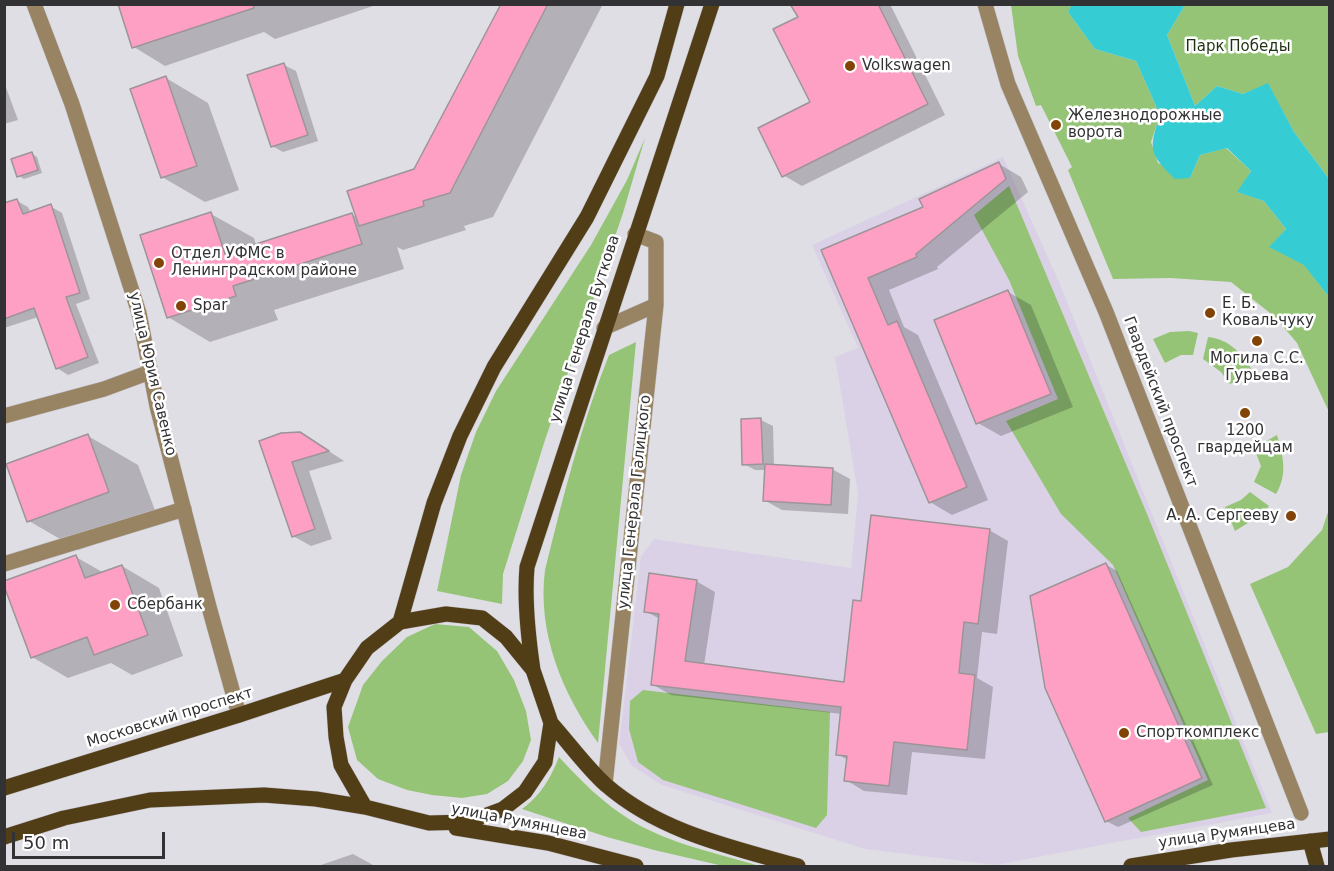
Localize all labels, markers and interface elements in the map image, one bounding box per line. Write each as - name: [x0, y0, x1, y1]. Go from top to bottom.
- park label: Парк Победы: [1186, 38, 1290, 56]
- place label: Volkswagen: [862, 57, 951, 75]
- marker: Volkswagen: [843, 59, 857, 73]
- place label: Железнодорожные ворота: [1068, 107, 1222, 142]
- marker: Железнодорожные ворота: [1049, 118, 1063, 132]
- street label: улица Генерала Буткова: [546, 233, 624, 425]
- place label: Отдел УФМС в Ленинградском районе: [171, 245, 357, 280]
- marker: Отдел УФМС в Ленинградском районе: [152, 256, 166, 270]
- street label: улица Юрия Савенко: [124, 290, 180, 458]
- place label: Е. Б. Ковальчуку: [1222, 295, 1314, 330]
- place label: Spar: [193, 297, 227, 315]
- marker: Spar: [174, 299, 188, 313]
- marker: Е. Б. Ковальчуку: [1203, 306, 1217, 320]
- street label: Гвардейский проспект: [1119, 314, 1201, 490]
- marker: Могила С.С. Гурьева: [1250, 334, 1264, 348]
- place label: Могила С.С. Гурьева: [1210, 350, 1304, 385]
- street label: улица Генерала Галицкого: [615, 394, 655, 610]
- marker: 1200 гвардейцам: [1238, 406, 1252, 420]
- place label: 1200 гвардейцам: [1197, 422, 1293, 457]
- place label: А. А. Сергееву: [1166, 507, 1279, 525]
- marker: А. А. Сергееву: [1284, 509, 1298, 523]
- place label: Сбербанк: [127, 596, 203, 614]
- marker: Сбербанк: [108, 598, 122, 612]
- street label: Московский проспект: [85, 684, 255, 752]
- place label: Спорткомплекс: [1136, 724, 1259, 742]
- marker: Спорткомплекс: [1117, 726, 1131, 740]
- street label: улица Румянцева: [450, 800, 588, 844]
- street label: улица Румянцева: [1157, 815, 1297, 853]
- scale bar: [15, 820, 168, 858]
- text: 50 m: [23, 832, 69, 853]

